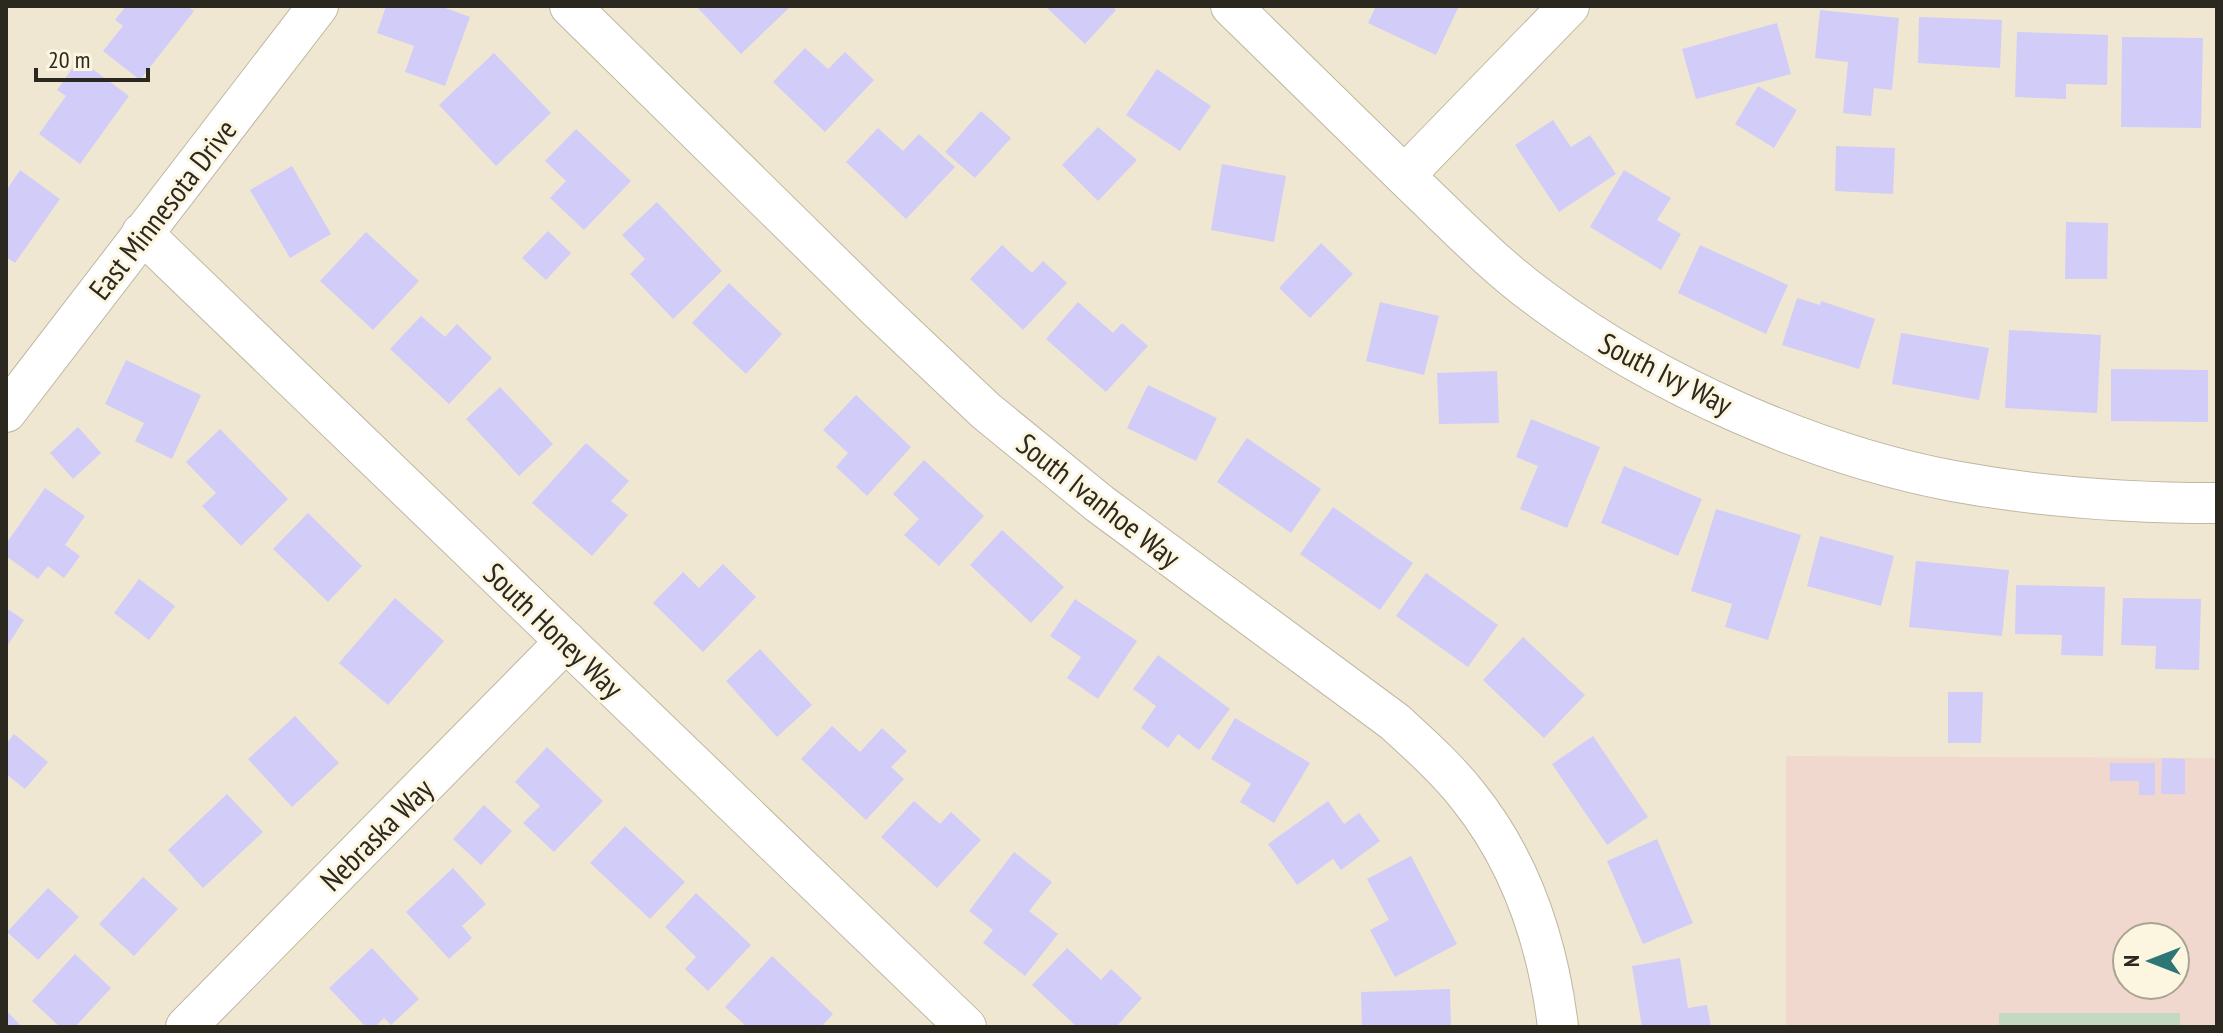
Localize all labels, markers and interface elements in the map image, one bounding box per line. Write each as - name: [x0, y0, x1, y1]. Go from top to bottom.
- scale bar: [36, 32, 148, 82]
- text: 20 m: [48, 44, 90, 75]
- street label: East Minnesota Drive: [79, 111, 245, 307]
- street label: South Ivy Way: [1593, 323, 1740, 423]
- street label: South Ivanhoe Way: [1009, 424, 1189, 577]
- street label: South Honey Way: [476, 554, 633, 707]
- street label: Nebraska Way: [311, 769, 441, 899]
- north arrow: [2111, 921, 2191, 1001]
- text: N: [2117, 955, 2145, 967]

